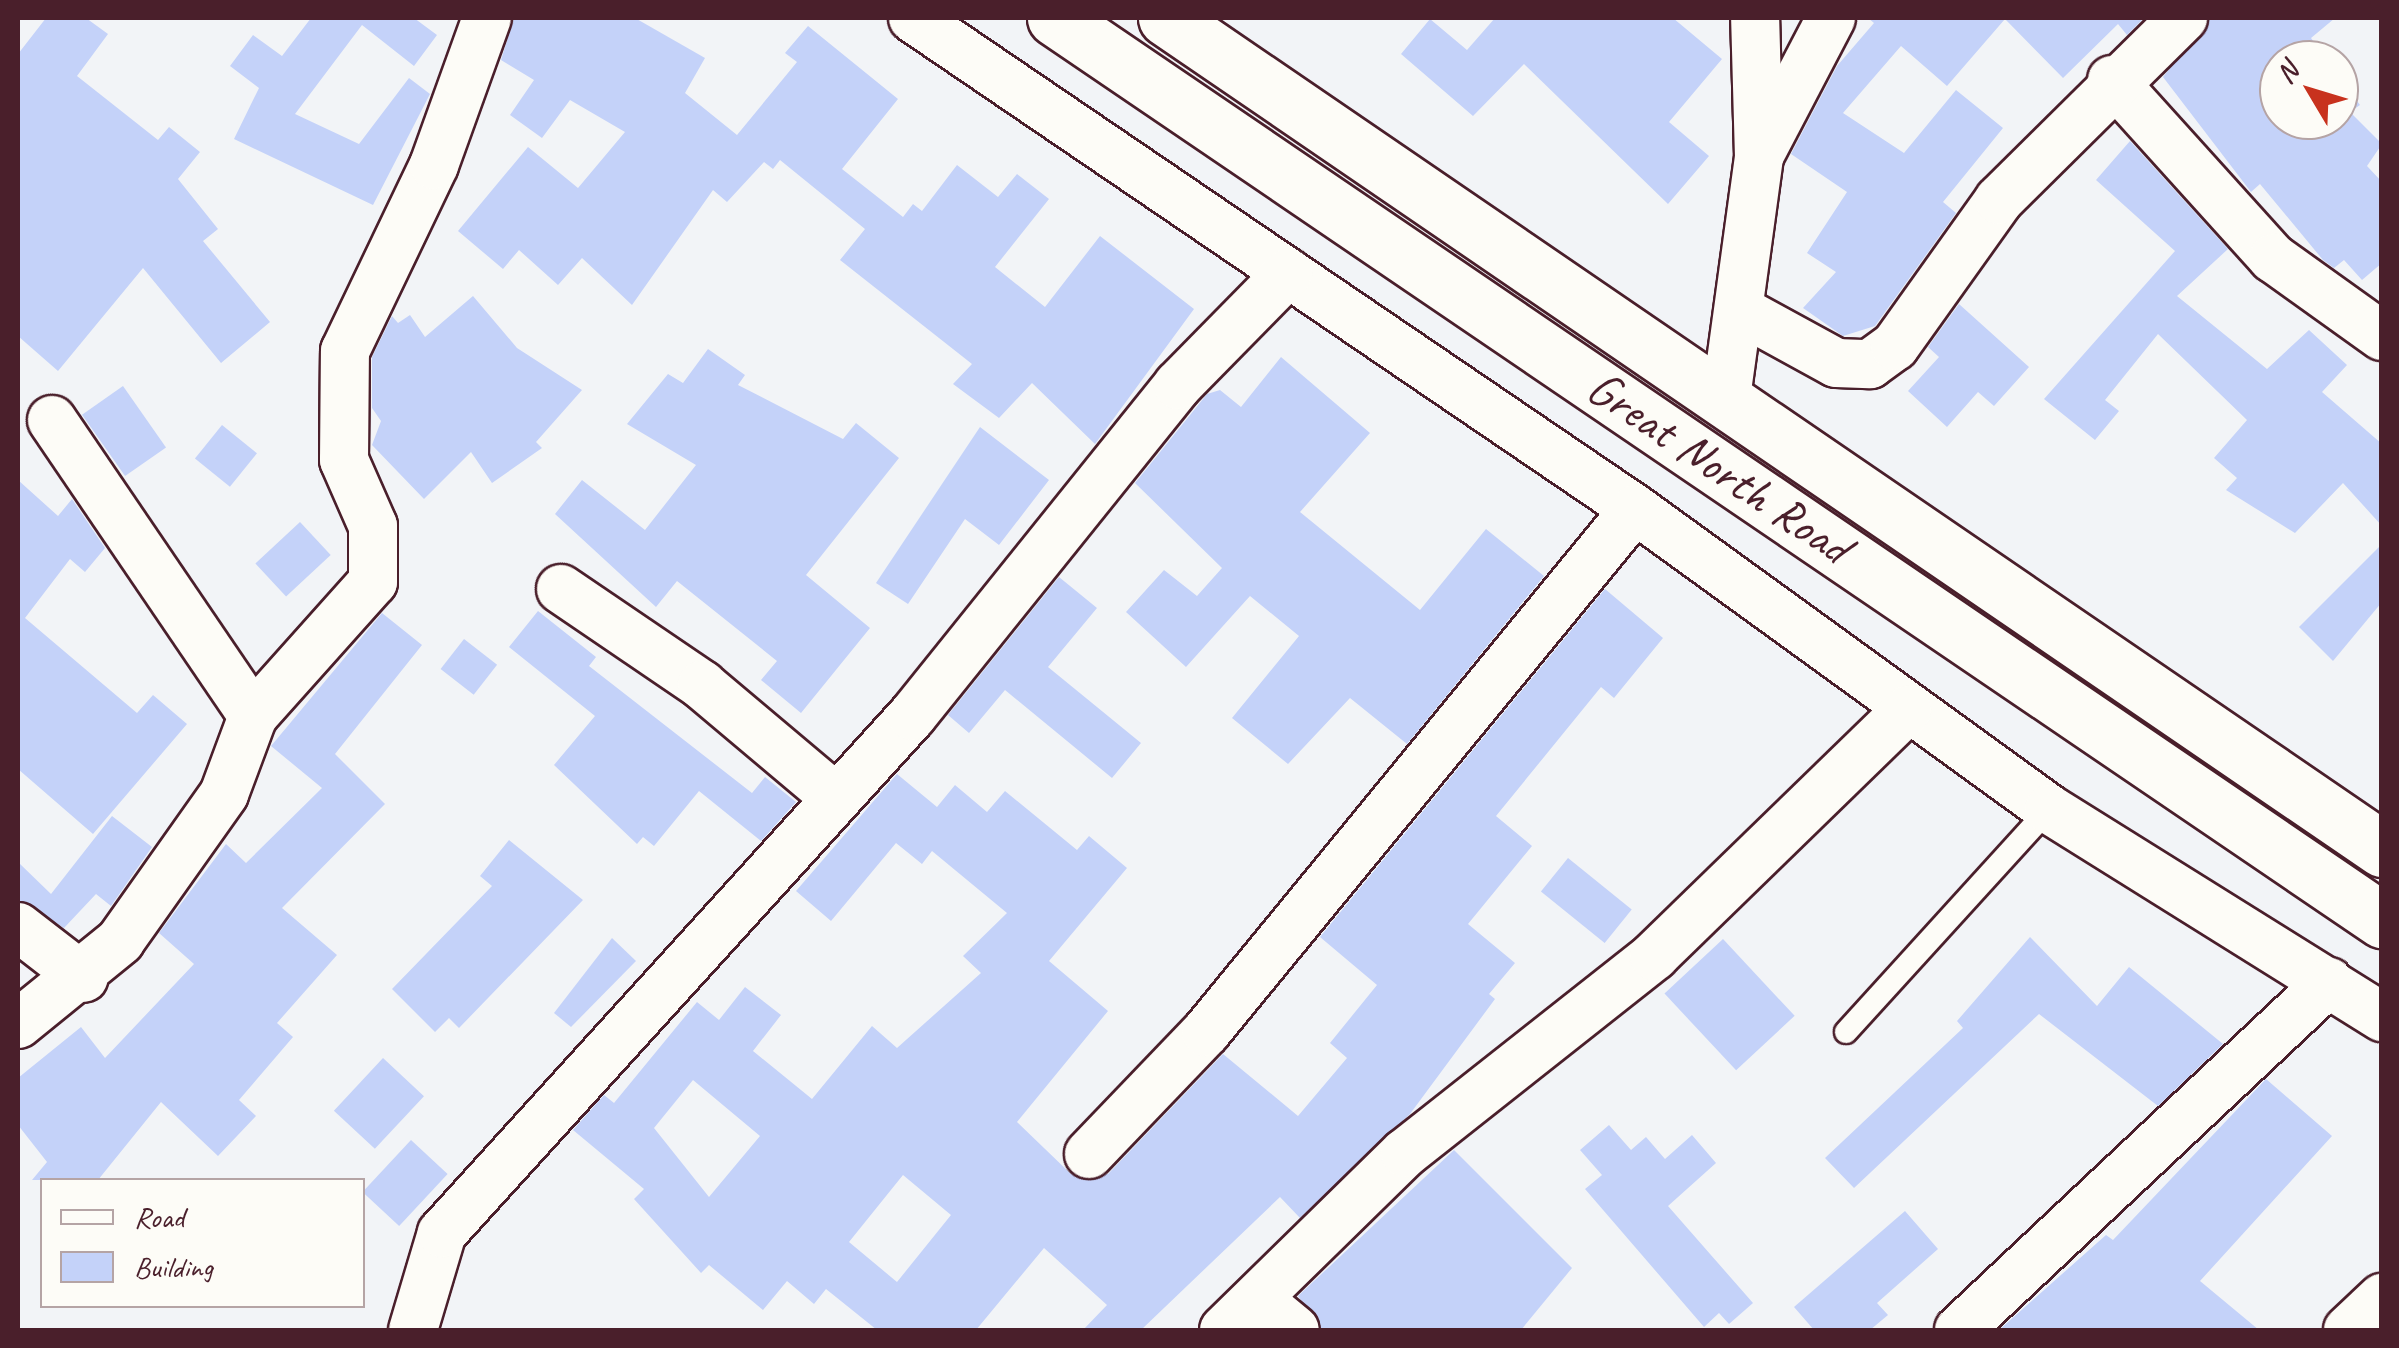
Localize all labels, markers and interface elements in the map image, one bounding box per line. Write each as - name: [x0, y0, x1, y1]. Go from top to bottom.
- north arrow: [2259, 40, 2359, 140]
- text: N: [2267, 55, 2306, 90]
- street label: Great North Road: [1575, 356, 1863, 578]
- legend: [40, 1178, 365, 1308]
- text: Road: [134, 1198, 184, 1236]
- text: Building: [134, 1248, 213, 1286]

